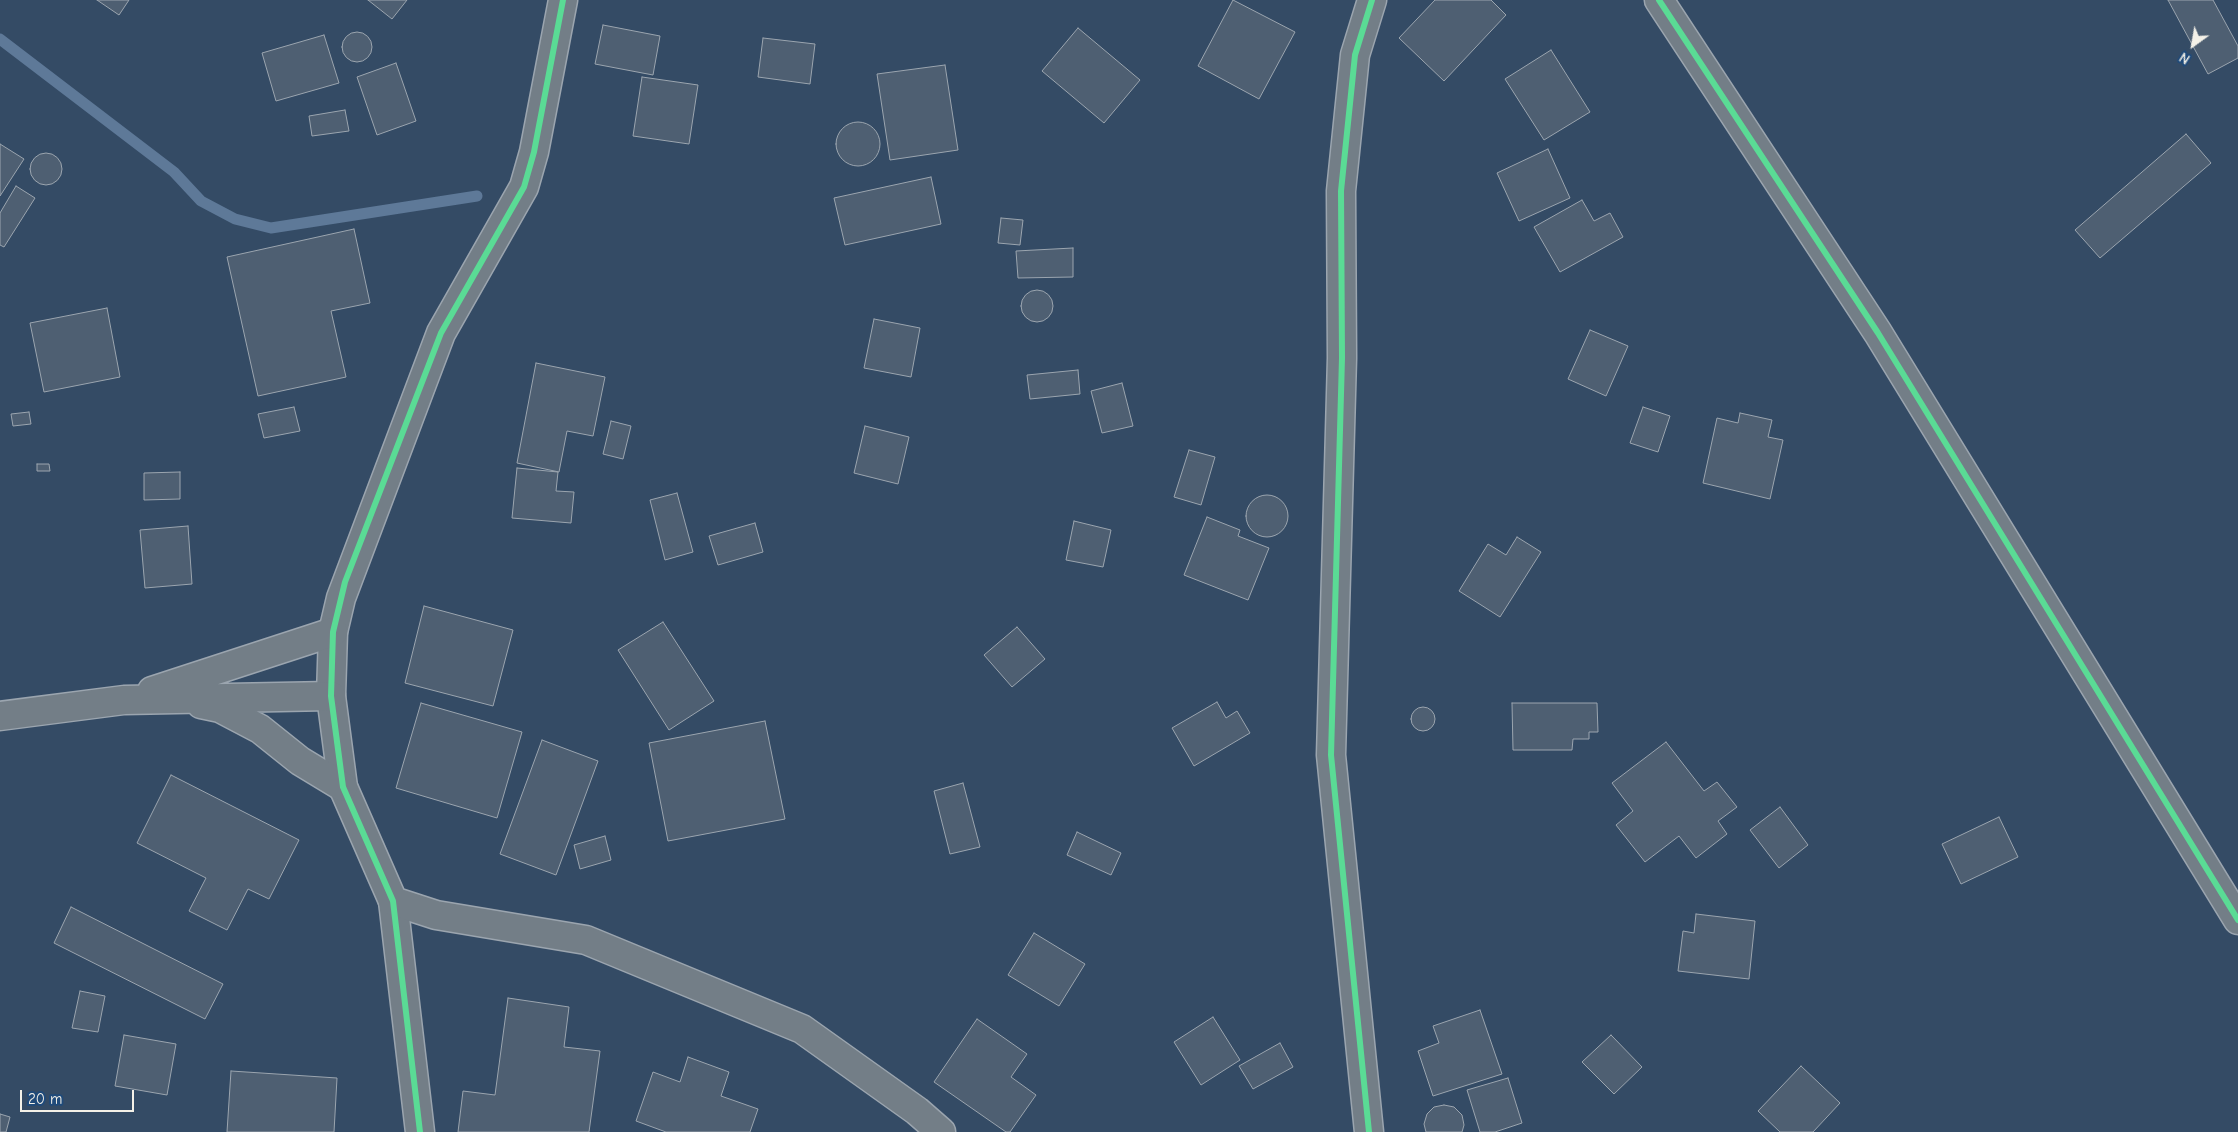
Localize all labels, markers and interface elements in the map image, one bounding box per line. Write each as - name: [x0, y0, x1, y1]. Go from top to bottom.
- north arrow: [2168, 20, 2218, 70]
- text: N: [2176, 49, 2193, 68]
- scale bar: [22, 1080, 136, 1112]
- text: 20 m: [28, 1090, 62, 1108]

